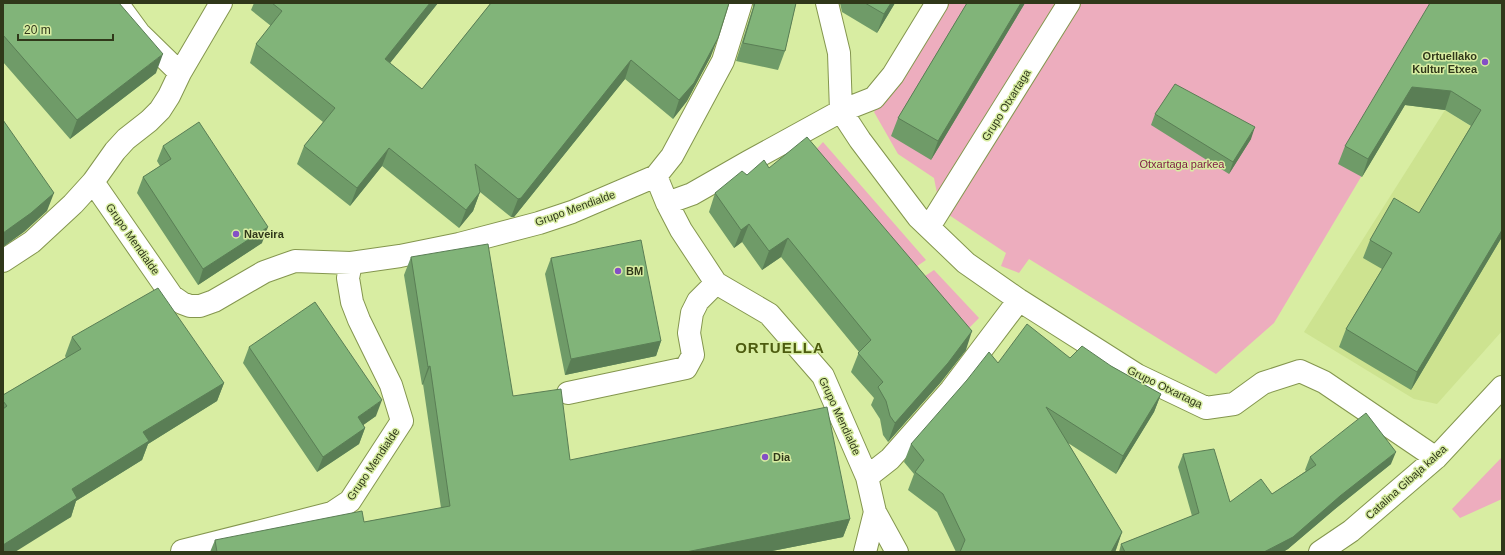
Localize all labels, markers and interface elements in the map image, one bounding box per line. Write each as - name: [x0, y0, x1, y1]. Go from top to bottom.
- scale bar: [18, 16, 113, 42]
- text: 20 m: [24, 23, 51, 37]
- place label: Ortuellako Kultur Etxea: [1412, 50, 1478, 75]
- marker: Ortuellako Kultur Etxea: [1480, 57, 1490, 67]
- street label: Grupo Otxartaga: [979, 66, 1033, 143]
- park label: Otxartaga parkea: [1140, 158, 1225, 170]
- street label: Grupo Mendialde: [533, 188, 617, 228]
- street label: Grupo Mendialde: [104, 201, 162, 277]
- place label: Naveira: [244, 228, 285, 240]
- marker: Naveira: [231, 229, 241, 239]
- place label: BM: [626, 265, 643, 277]
- marker: BM: [613, 266, 623, 276]
- district label: ORTUELLA: [735, 339, 825, 356]
- street label: Grupo Otxartaga: [1126, 364, 1205, 411]
- street label: Grupo Mendialde: [817, 375, 863, 457]
- street label: Grupo Mendialde: [344, 426, 402, 502]
- street label: Catalina Gibaja kalea: [1363, 442, 1450, 521]
- place label: Dia: [773, 451, 791, 463]
- marker: Dia: [760, 452, 770, 462]

